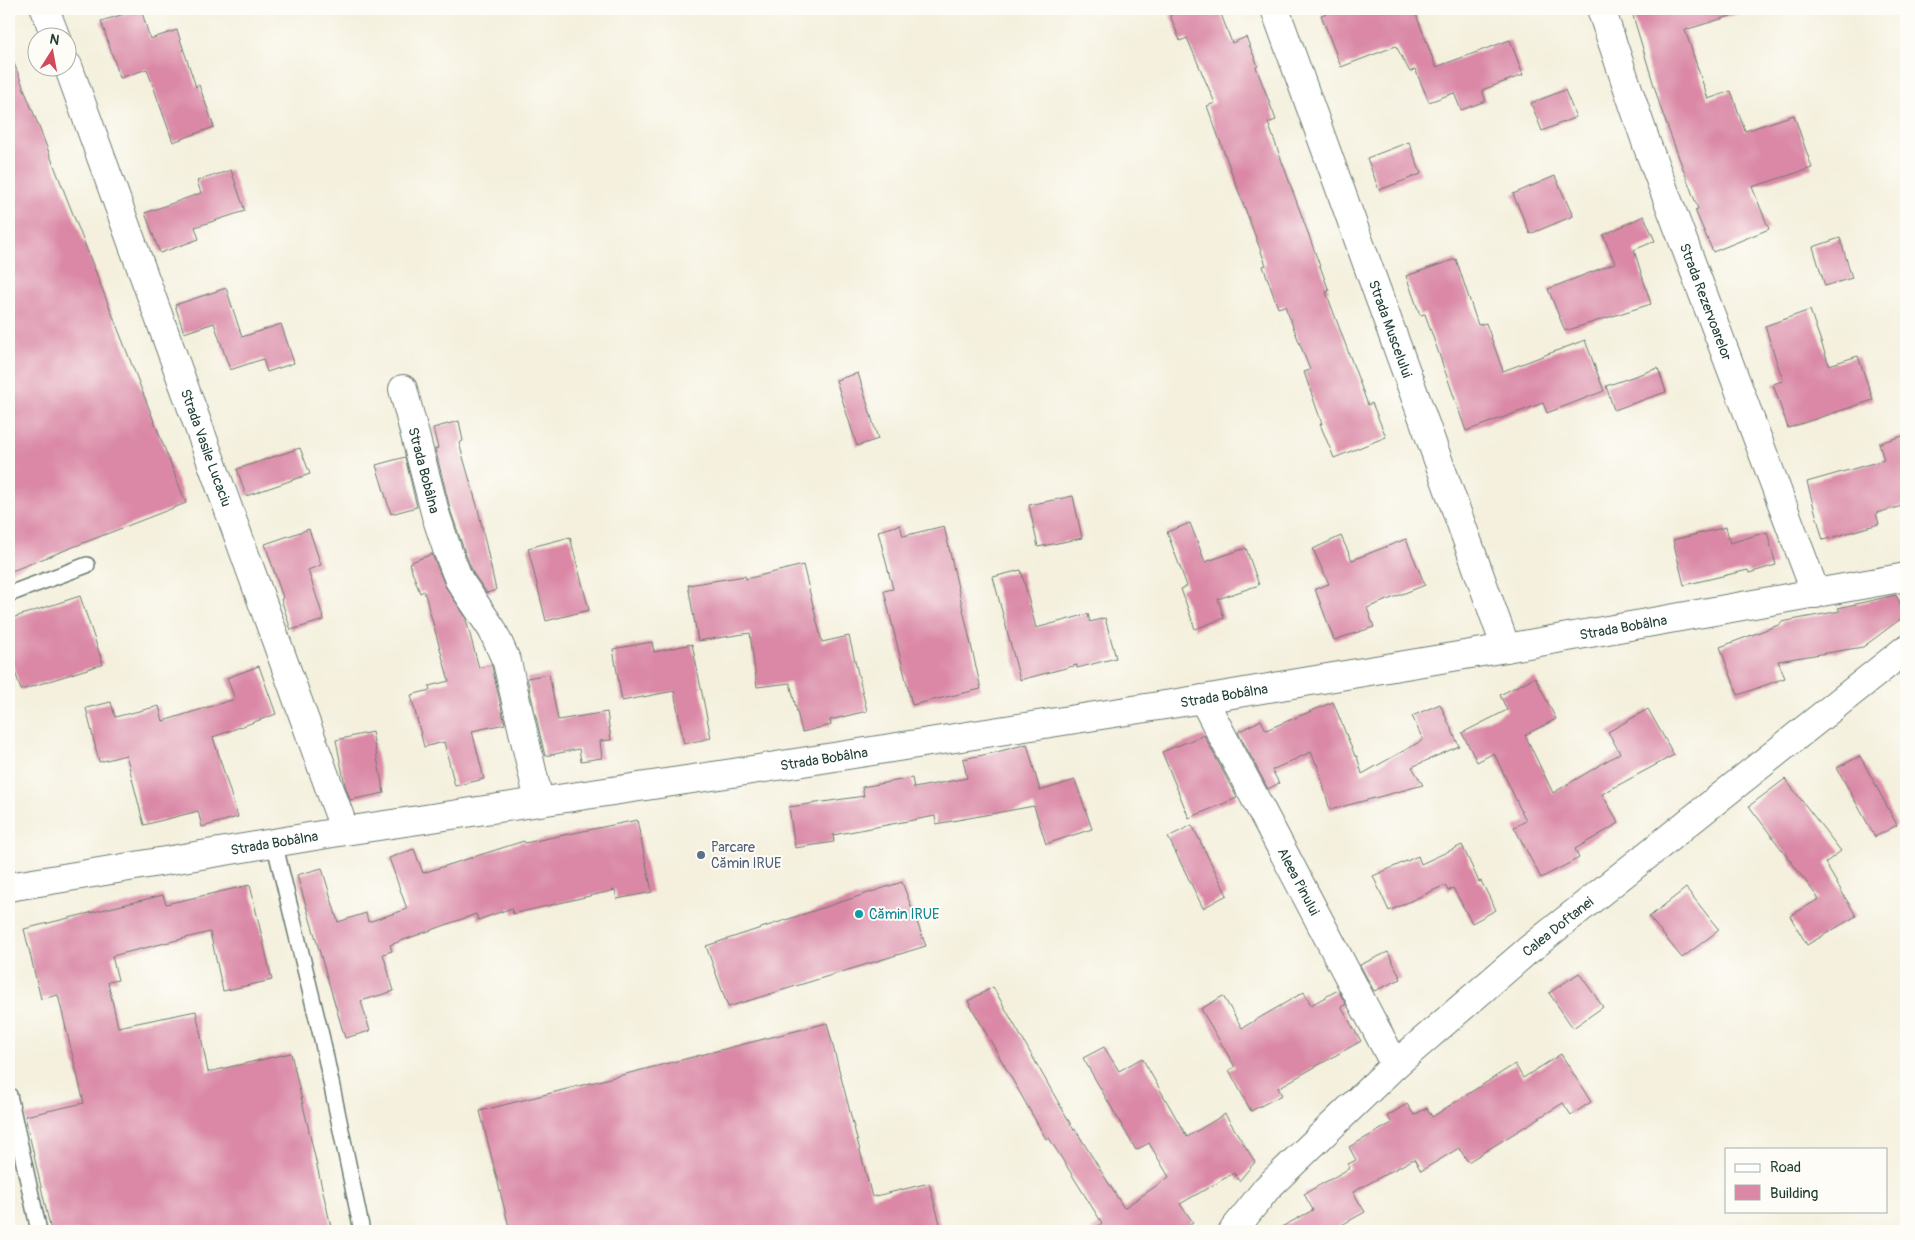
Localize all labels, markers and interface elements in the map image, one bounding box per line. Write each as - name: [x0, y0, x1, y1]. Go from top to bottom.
- north arrow: [28, 28, 78, 78]
- text: N: [48, 30, 61, 49]
- street label: Strada Rezervoarelor: [1676, 241, 1736, 363]
- street label: Strada Muscelului: [1365, 278, 1416, 380]
- street label: Strada Vasile Lucaciu: [177, 387, 235, 509]
- street label: Strada Bobâlna: [405, 425, 443, 515]
- street label: Strada Bobâlna: [1578, 611, 1668, 643]
- street label: Strada Bobâlna: [1179, 680, 1269, 711]
- street label: Strada Bobâlna: [779, 743, 869, 774]
- street label: Strada Bobâlna: [229, 827, 319, 858]
- place label: Parcare Cămin IRUE: [711, 839, 781, 872]
- street label: Aleea Pinului: [1274, 845, 1324, 918]
- marker: Parcare Cămin IRUE: [695, 849, 707, 861]
- street label: Calea Doftanei: [1519, 893, 1597, 960]
- place label: Cămin IRUE: [869, 906, 939, 923]
- marker: Cămin IRUE: [853, 908, 865, 920]
- legend: [1725, 1148, 1888, 1212]
- text: Road: [1770, 1158, 1801, 1177]
- text: Building: [1770, 1184, 1818, 1203]

